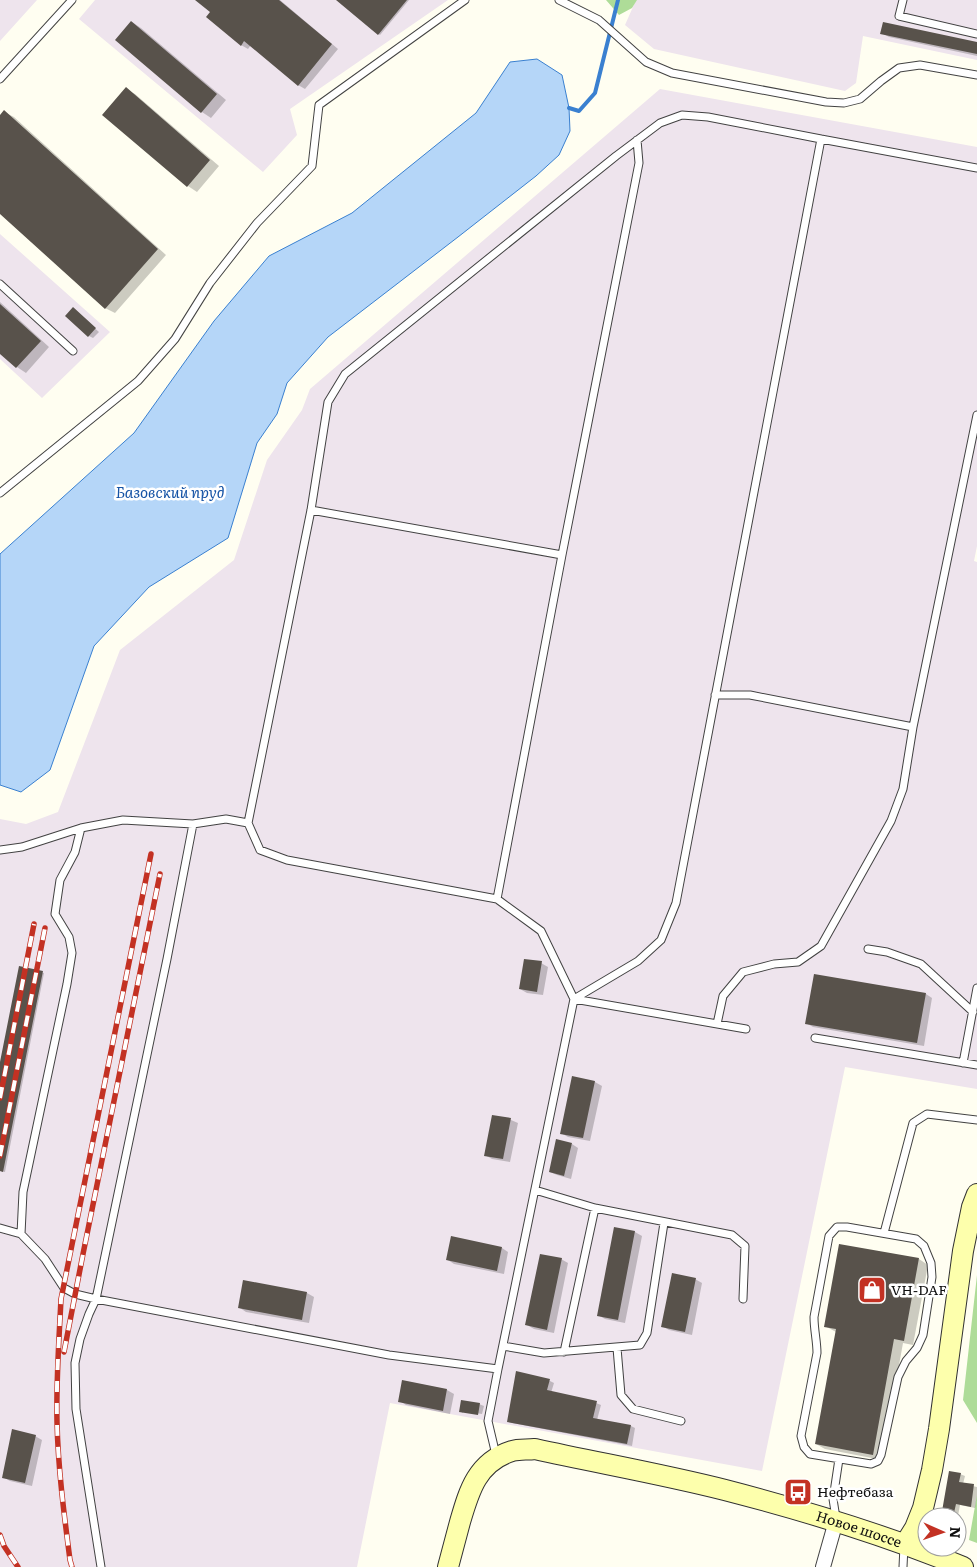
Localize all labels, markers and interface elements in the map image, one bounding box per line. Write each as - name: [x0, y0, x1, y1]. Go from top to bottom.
- water label: Базовский пруд: [115, 480, 225, 503]
- shop icon: VH-DAF: [857, 1275, 887, 1305]
- place label: VH-DAF: [891, 1279, 947, 1299]
- bus stop icon: Нефтебаза: [783, 1477, 813, 1507]
- place label: Нефтебаза: [817, 1481, 894, 1501]
- street label: Новое шоссе: [814, 1505, 905, 1552]
- north arrow: [917, 1507, 967, 1557]
- text: N: [946, 1526, 966, 1539]

